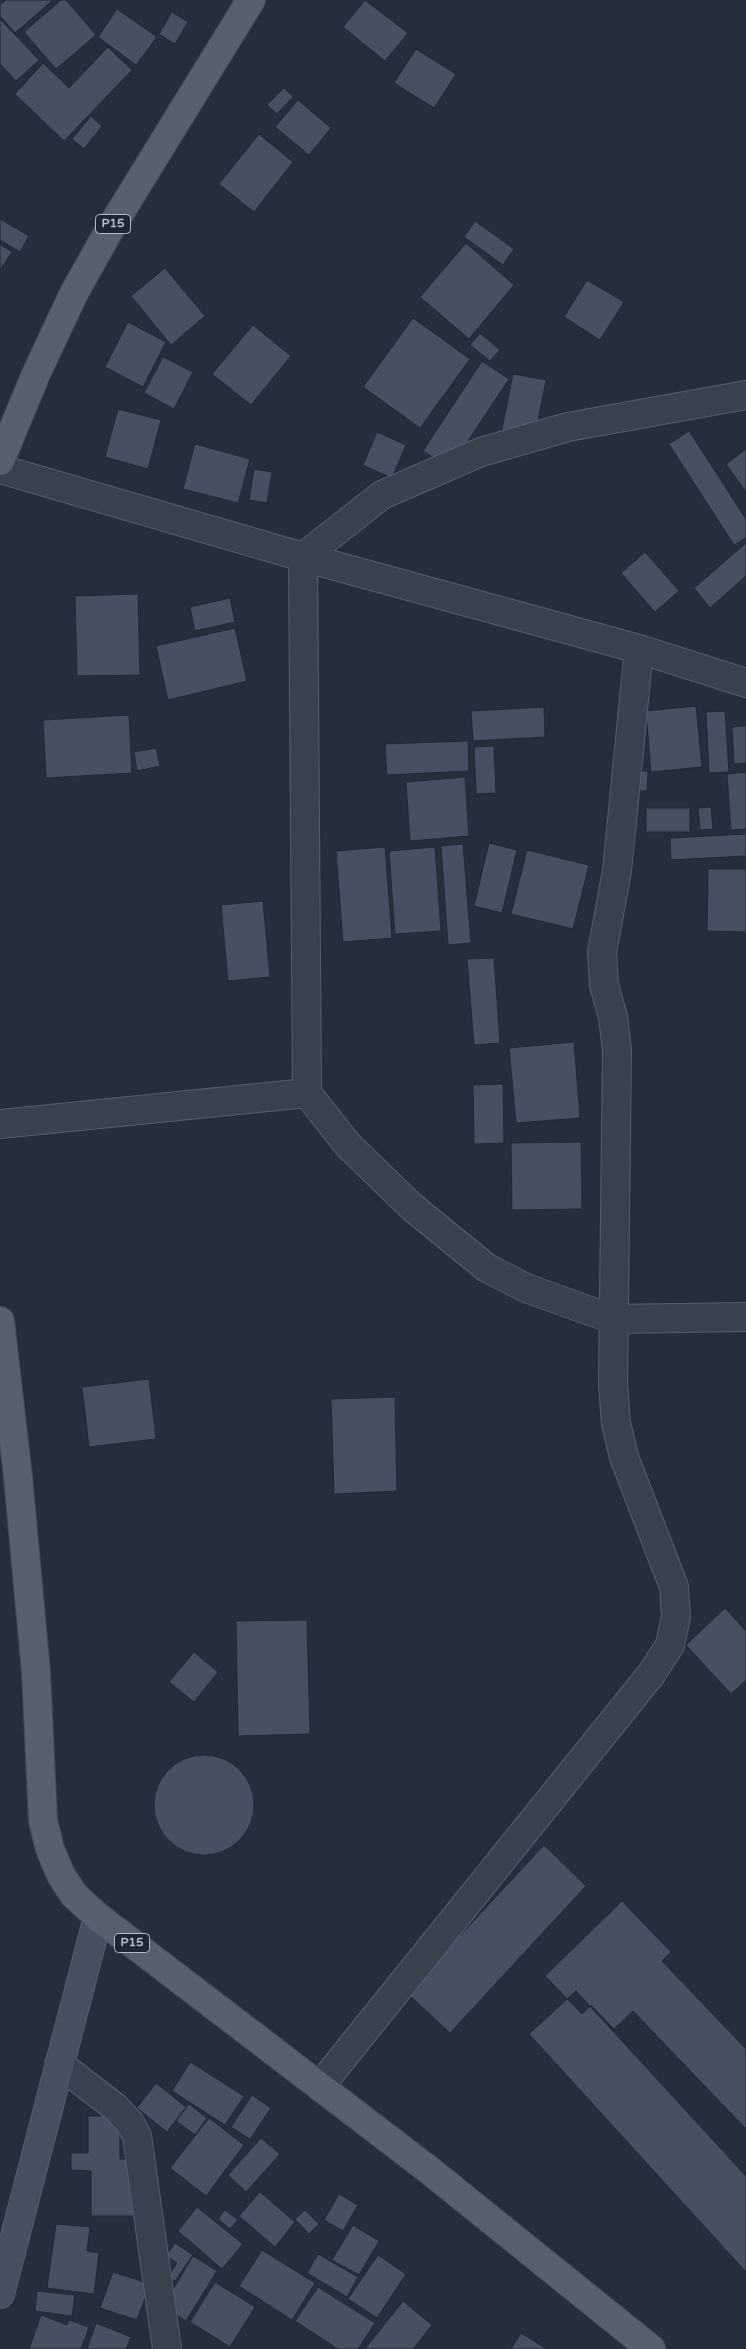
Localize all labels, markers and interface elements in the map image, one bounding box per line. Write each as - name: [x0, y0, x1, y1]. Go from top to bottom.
- road number: P15: [96, 214, 130, 233]
- road number: P15: [114, 1934, 150, 1952]

